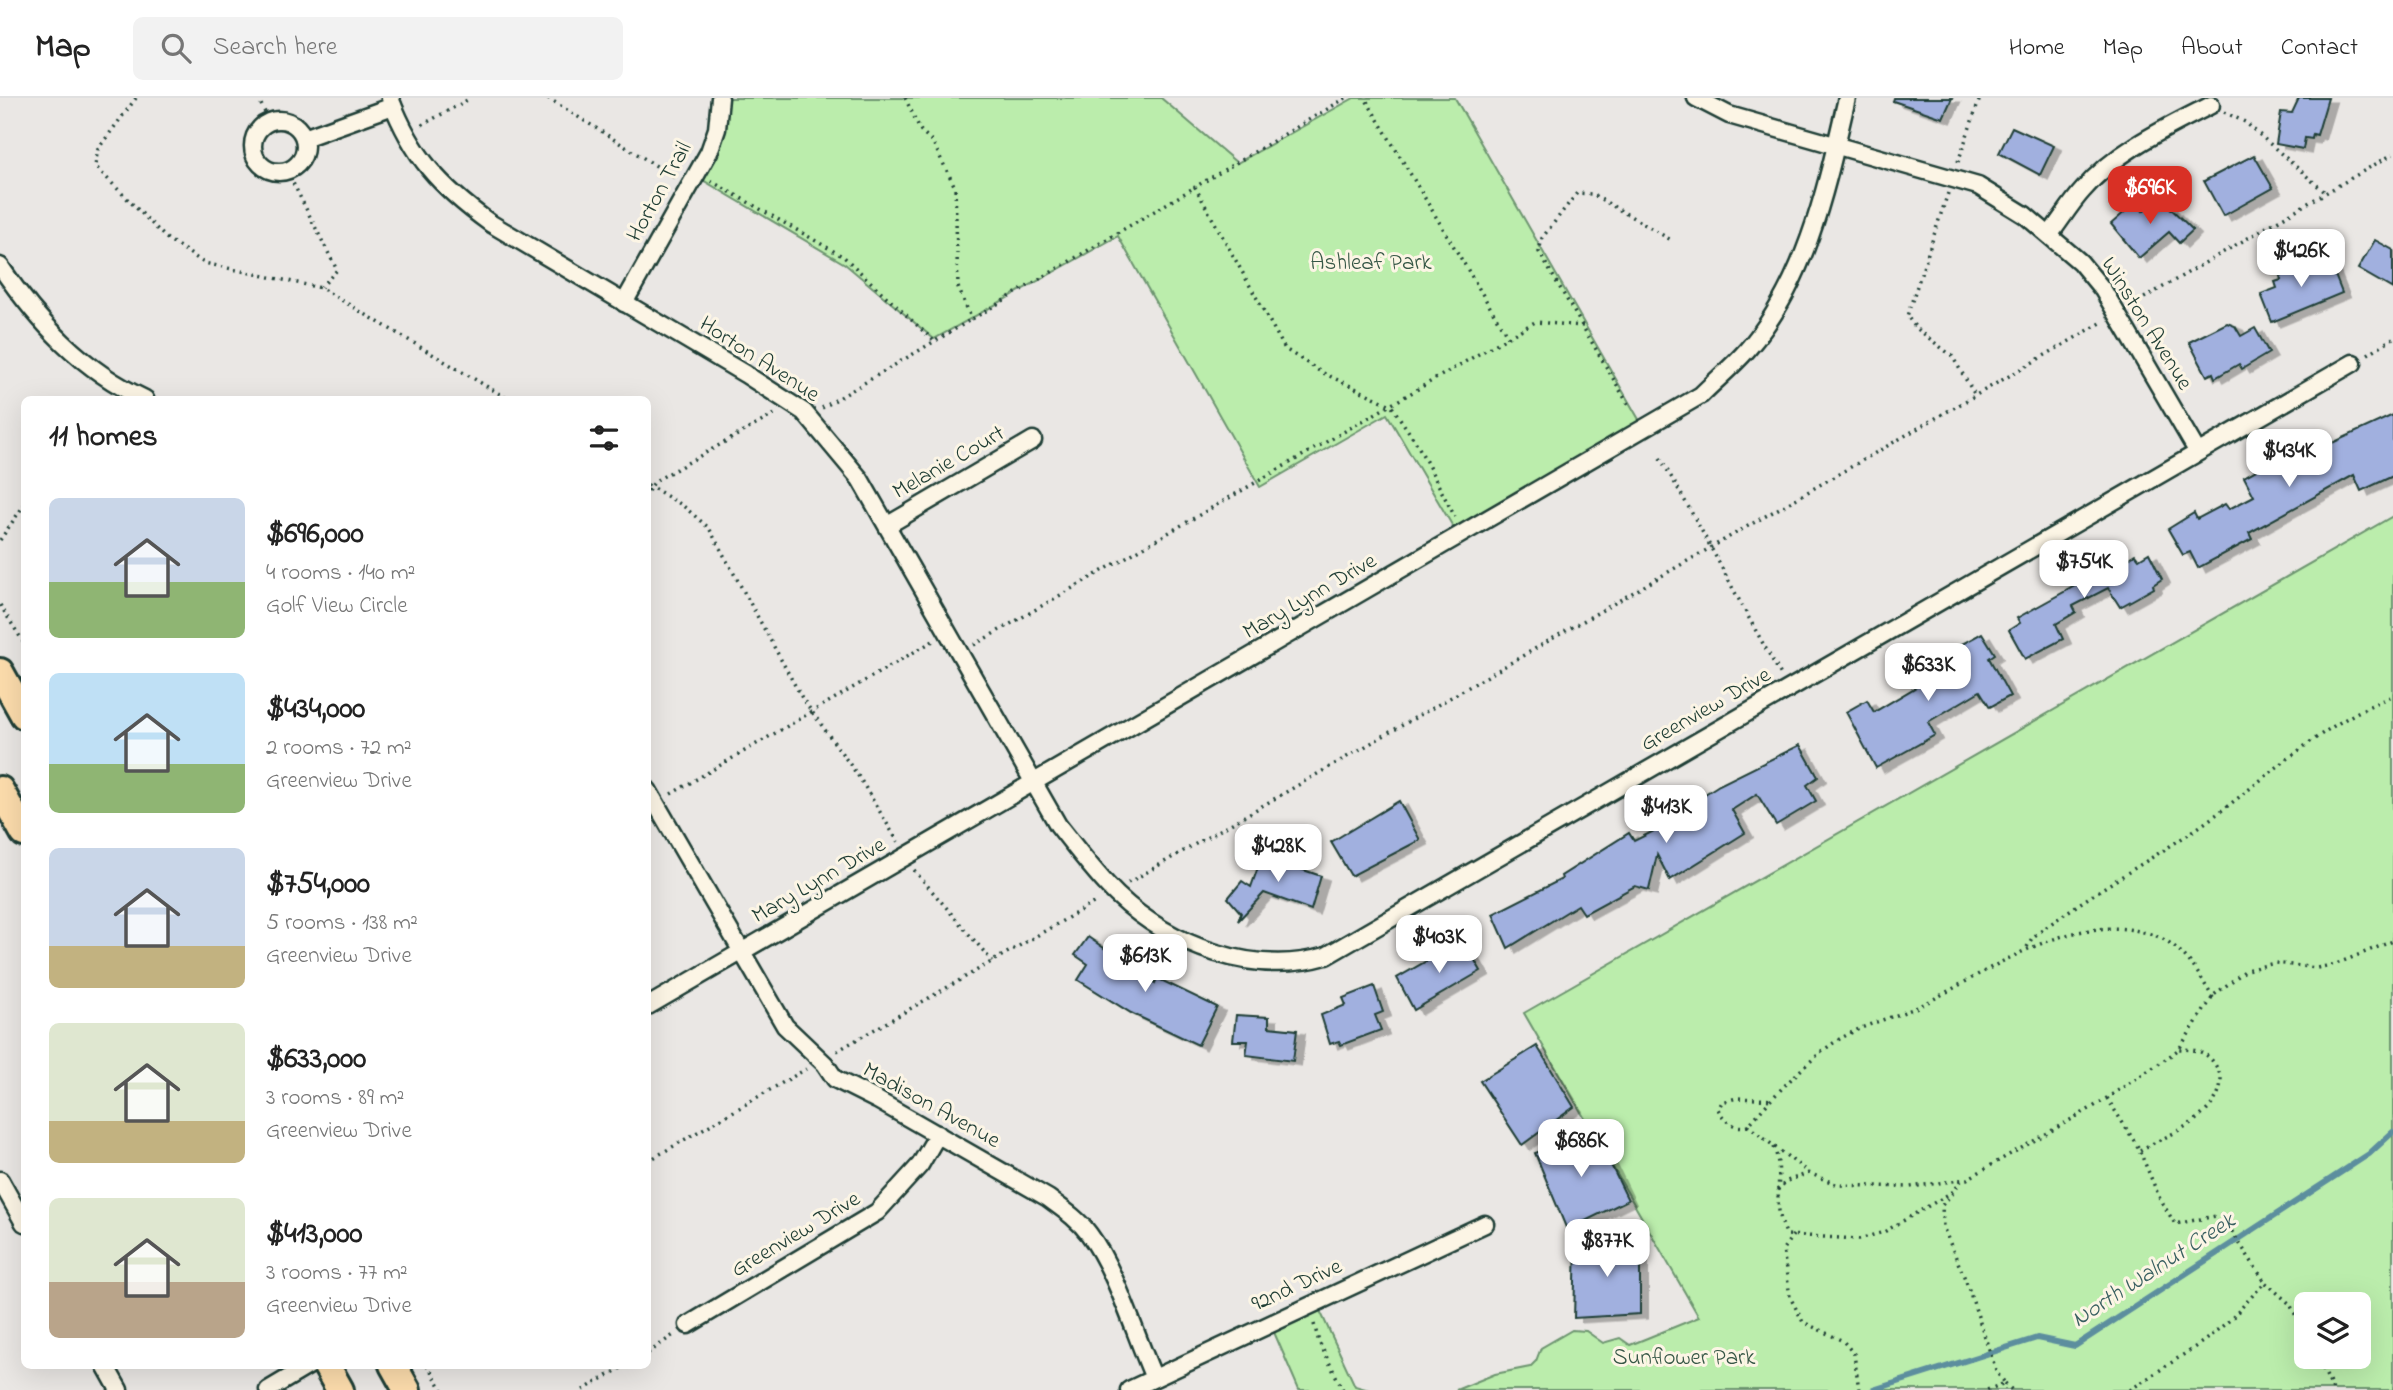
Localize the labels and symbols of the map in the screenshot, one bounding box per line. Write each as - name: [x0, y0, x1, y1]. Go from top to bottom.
- street label: Horton Trail: [619, 136, 701, 248]
- pin: $696K: [2101, 166, 2199, 226]
- pin: $426K: [2252, 230, 2350, 289]
- park label: Ashleaf Park: [1310, 247, 1433, 280]
- street label: Winston Avenue: [2092, 251, 2201, 398]
- street label: Horton Avenue: [692, 309, 826, 412]
- street label: Melanie Court: [887, 417, 1011, 508]
- pin: $434K: [2240, 430, 2338, 489]
- pin: $754K: [2035, 540, 2133, 600]
- street label: Mary Lynn Drive: [1237, 545, 1385, 650]
- pin: $633K: [1879, 644, 1977, 703]
- street label: Greenview Drive: [1635, 659, 1778, 761]
- pin: $413K: [1617, 786, 1715, 845]
- pin: $428K: [1229, 824, 1327, 884]
- street label: Mary Lynn Drive: [746, 829, 894, 934]
- pin: $403K: [1390, 916, 1488, 975]
- pin: $613K: [1096, 934, 1194, 994]
- street label: Madison Avenue: [856, 1054, 1006, 1158]
- pin: $686K: [1532, 1119, 1630, 1179]
- street label: Greenview Drive: [725, 1183, 868, 1287]
- water label: North Walnut Creek: [2065, 1204, 2244, 1337]
- pin: $877K: [1558, 1220, 1656, 1279]
- street label: 92nd Drive: [1246, 1250, 1348, 1321]
- park label: Sunflower Park: [1613, 1342, 1756, 1375]

